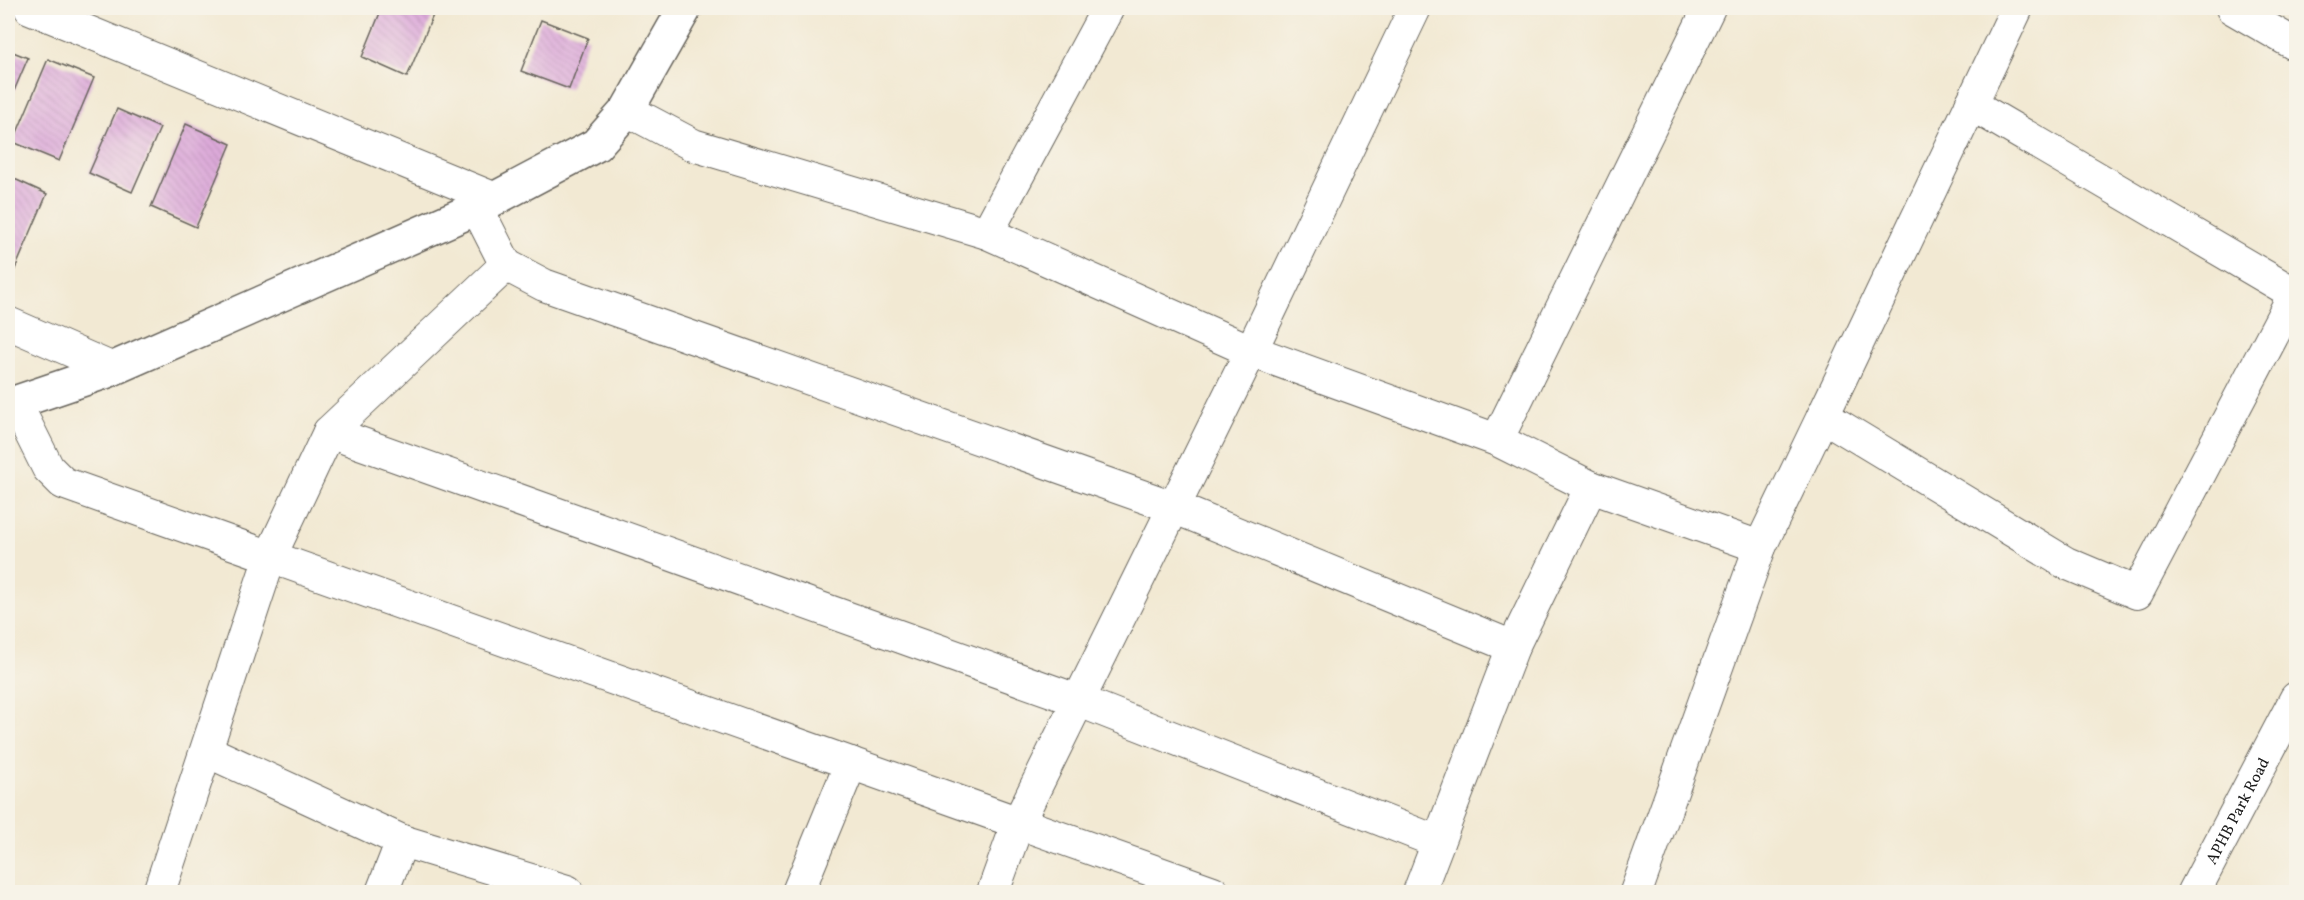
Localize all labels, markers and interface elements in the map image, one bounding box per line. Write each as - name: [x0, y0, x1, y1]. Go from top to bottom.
- street label: APHB Park Road: [2201, 754, 2276, 869]

